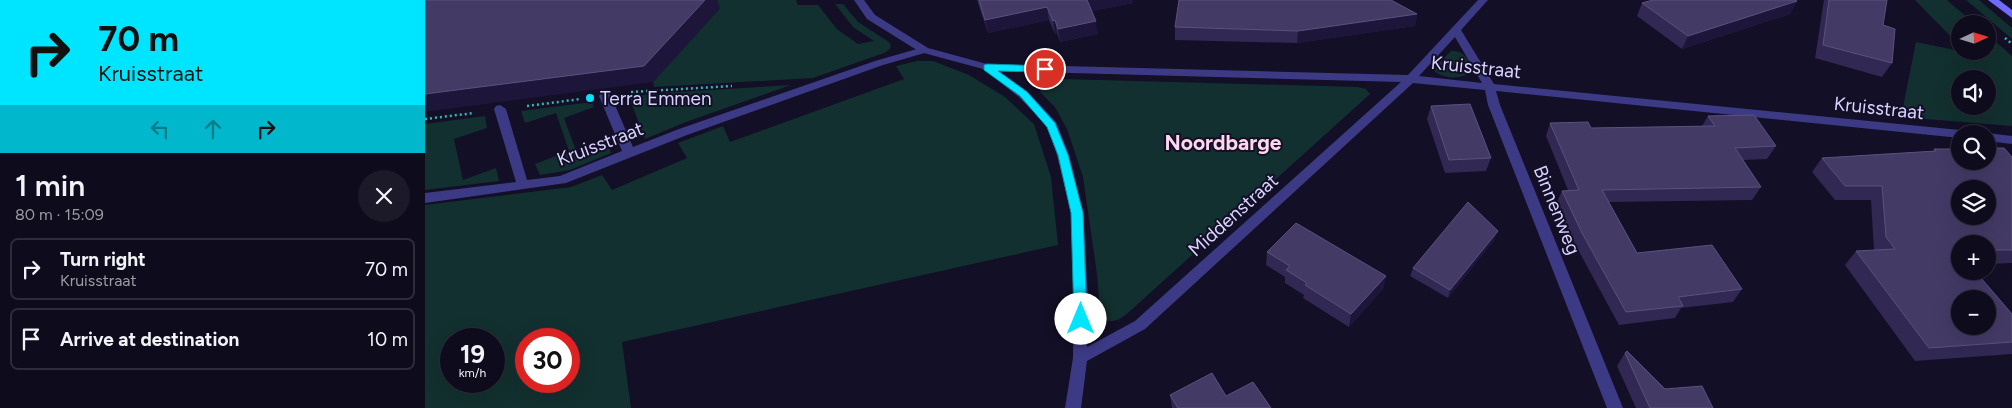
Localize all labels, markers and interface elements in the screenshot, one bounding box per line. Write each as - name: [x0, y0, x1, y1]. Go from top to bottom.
- north arrow: [1951, 15, 1996, 60]
- map controls: [1951, 15, 1996, 335]
- text: 70 m: [98, 18, 179, 60]
- icon: right: [15, 20, 80, 85]
- pin: [1024, 48, 1066, 90]
- street label: Kruisstraat: [1430, 51, 1522, 83]
- icon: arrive: [1031, 55, 1059, 83]
- text: Kruisstraat: [98, 60, 203, 87]
- button: sound: [1951, 70, 1996, 115]
- place label: Terra Emmen: [600, 87, 711, 110]
- marker: Terra Emmen: [584, 92, 596, 104]
- street label: Kruisstraat: [1833, 92, 1925, 124]
- icon: left: [146, 115, 174, 143]
- icon: ahead: [199, 115, 227, 143]
- icon: right: [252, 115, 280, 143]
- street label: Kruisstraat: [553, 117, 647, 171]
- button: search: [1951, 125, 1996, 170]
- district label: Noordbarge: [1164, 130, 1282, 155]
- street label: Binnenweg: [1529, 162, 1585, 258]
- text: 1 min: [15, 167, 85, 204]
- street label: Middenstraat: [1183, 169, 1283, 261]
- button: close: [358, 170, 410, 222]
- button: layers: [1951, 180, 1996, 225]
- text: 80 m · 15:09: [15, 205, 104, 224]
- button: +: [1951, 235, 1996, 280]
- text: Turn right: [60, 248, 146, 271]
- icon: right: [17, 255, 45, 283]
- text: 70 m: [365, 258, 408, 281]
- text: Kruisstraat: [60, 271, 137, 290]
- button: −: [1951, 290, 1996, 335]
- position arrow: [1054, 292, 1106, 344]
- icon: arrive: [17, 325, 45, 353]
- text: Arrive at destination: [60, 328, 239, 351]
- text: 10 m: [367, 328, 408, 351]
- speed limit sign: 30: [515, 328, 580, 393]
- text: 19: [460, 339, 485, 369]
- text: km/h: [459, 366, 486, 380]

